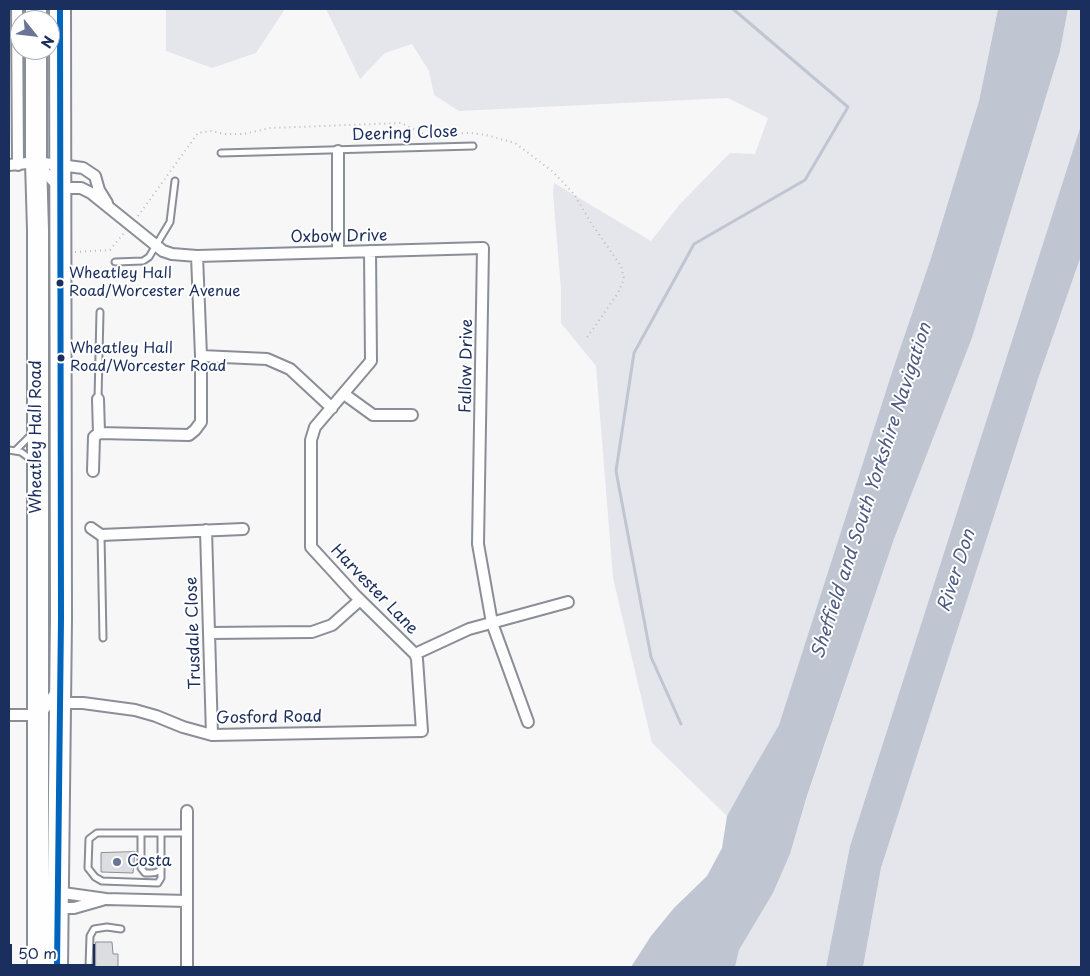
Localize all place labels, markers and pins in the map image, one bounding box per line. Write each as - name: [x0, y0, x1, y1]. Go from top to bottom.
- place label: Wheatley Hall Road/Worcester Avenue: [69, 265, 240, 300]
- marker: Wheatley Hall Road/Worcester Avenue: [55, 278, 65, 288]
- place label: Wheatley Hall Road/Worcester Road: [70, 340, 226, 375]
- marker: Wheatley Hall Road/Worcester Road: [56, 353, 66, 363]
- place label: Costa: [127, 852, 171, 872]
- marker: Costa: [111, 856, 123, 868]

